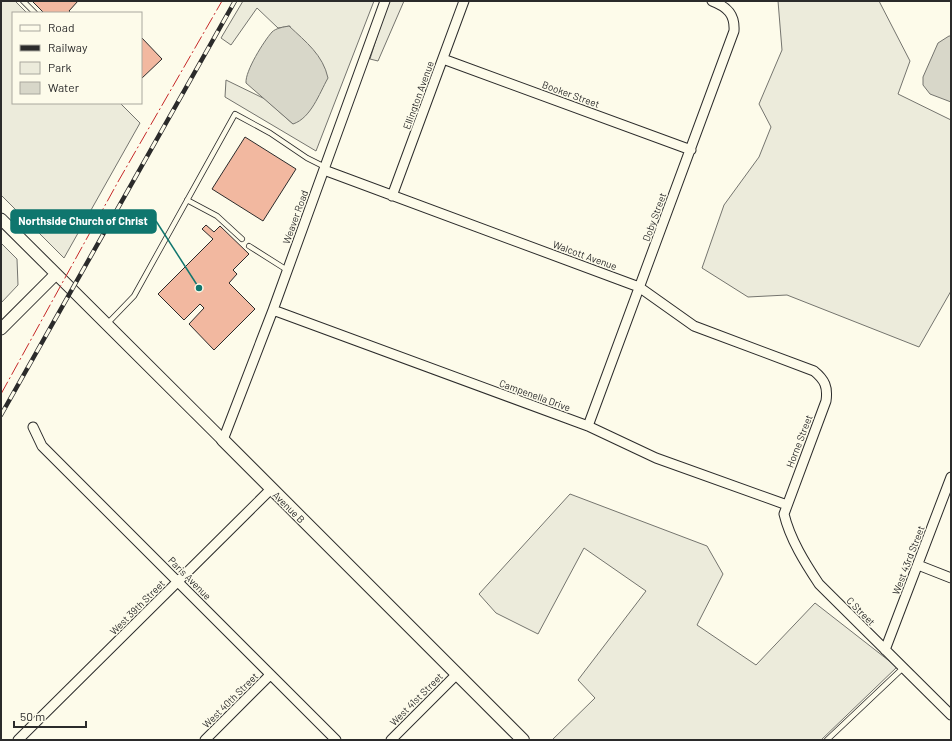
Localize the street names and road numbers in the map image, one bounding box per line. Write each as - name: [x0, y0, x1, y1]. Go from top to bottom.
- street label: Ellington Avenue: [400, 59, 436, 131]
- street label: Booker Street: [541, 78, 602, 110]
- street label: Weaver Road: [280, 189, 310, 245]
- street label: Doby Street: [640, 191, 668, 243]
- street label: Walcott Avenue: [551, 238, 619, 272]
- street label: Campenella Drive: [498, 377, 572, 413]
- street label: Horne Street: [783, 413, 815, 469]
- street label: Avenue B: [271, 489, 307, 525]
- street label: West 43rd Street: [889, 523, 927, 596]
- street label: Paris Avenue: [166, 554, 214, 602]
- street label: West 39th Street: [107, 577, 167, 637]
- street label: C Street: [844, 594, 878, 628]
- street label: West 40th Street: [200, 670, 260, 730]
- street label: West 41st Street: [387, 670, 445, 728]

